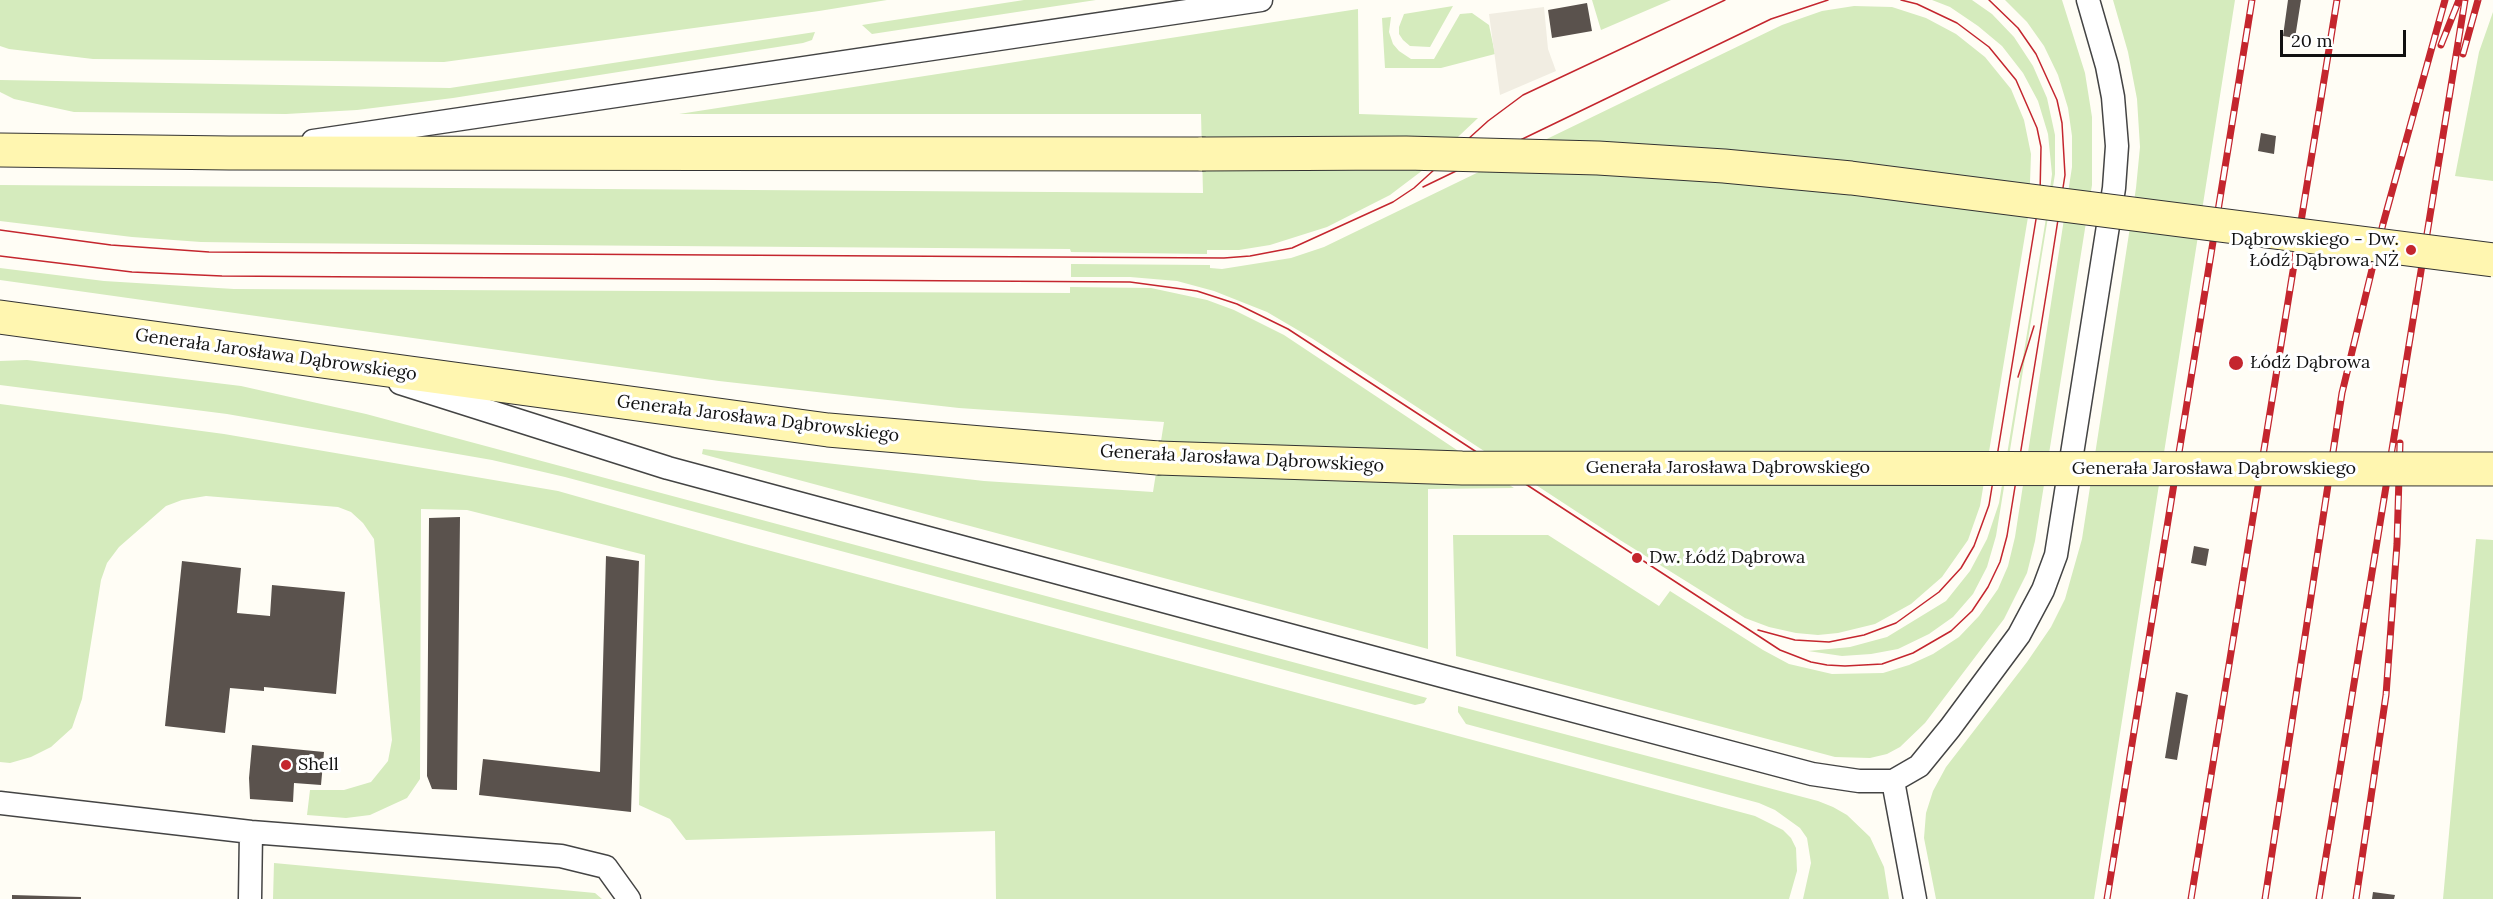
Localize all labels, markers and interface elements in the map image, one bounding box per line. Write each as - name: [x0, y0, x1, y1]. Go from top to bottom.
- scale bar: [2283, 18, 2409, 56]
- text: 20 m: [2291, 29, 2333, 52]
- place label: Dąbrowskiego - Dw. Łódź Dąbrowa NŻ: [2231, 229, 2399, 272]
- marker: Dąbrowskiego - Dw. Łódź Dąbrowa NŻ: [2404, 243, 2418, 257]
- street label: Generała Jarosława Dąbrowskiego: [134, 325, 418, 385]
- place label: Łódź Dąbrowa: [2250, 352, 2370, 374]
- marker: Łódź Dąbrowa: [2227, 354, 2245, 372]
- street label: Generała Jarosława Dąbrowskiego: [616, 391, 900, 447]
- street label: Generała Jarosława Dąbrowskiego: [1100, 441, 1384, 477]
- street label: Generała Jarosława Dąbrowskiego: [1586, 457, 1870, 479]
- street label: Generała Jarosława Dąbrowskiego: [2072, 458, 2356, 480]
- place label: Dw. Łódź Dąbrowa: [1649, 547, 1805, 569]
- marker: Dw. Łódź Dąbrowa: [1630, 551, 1644, 565]
- place label: Shell: [298, 754, 339, 776]
- marker: Shell: [279, 758, 293, 772]

